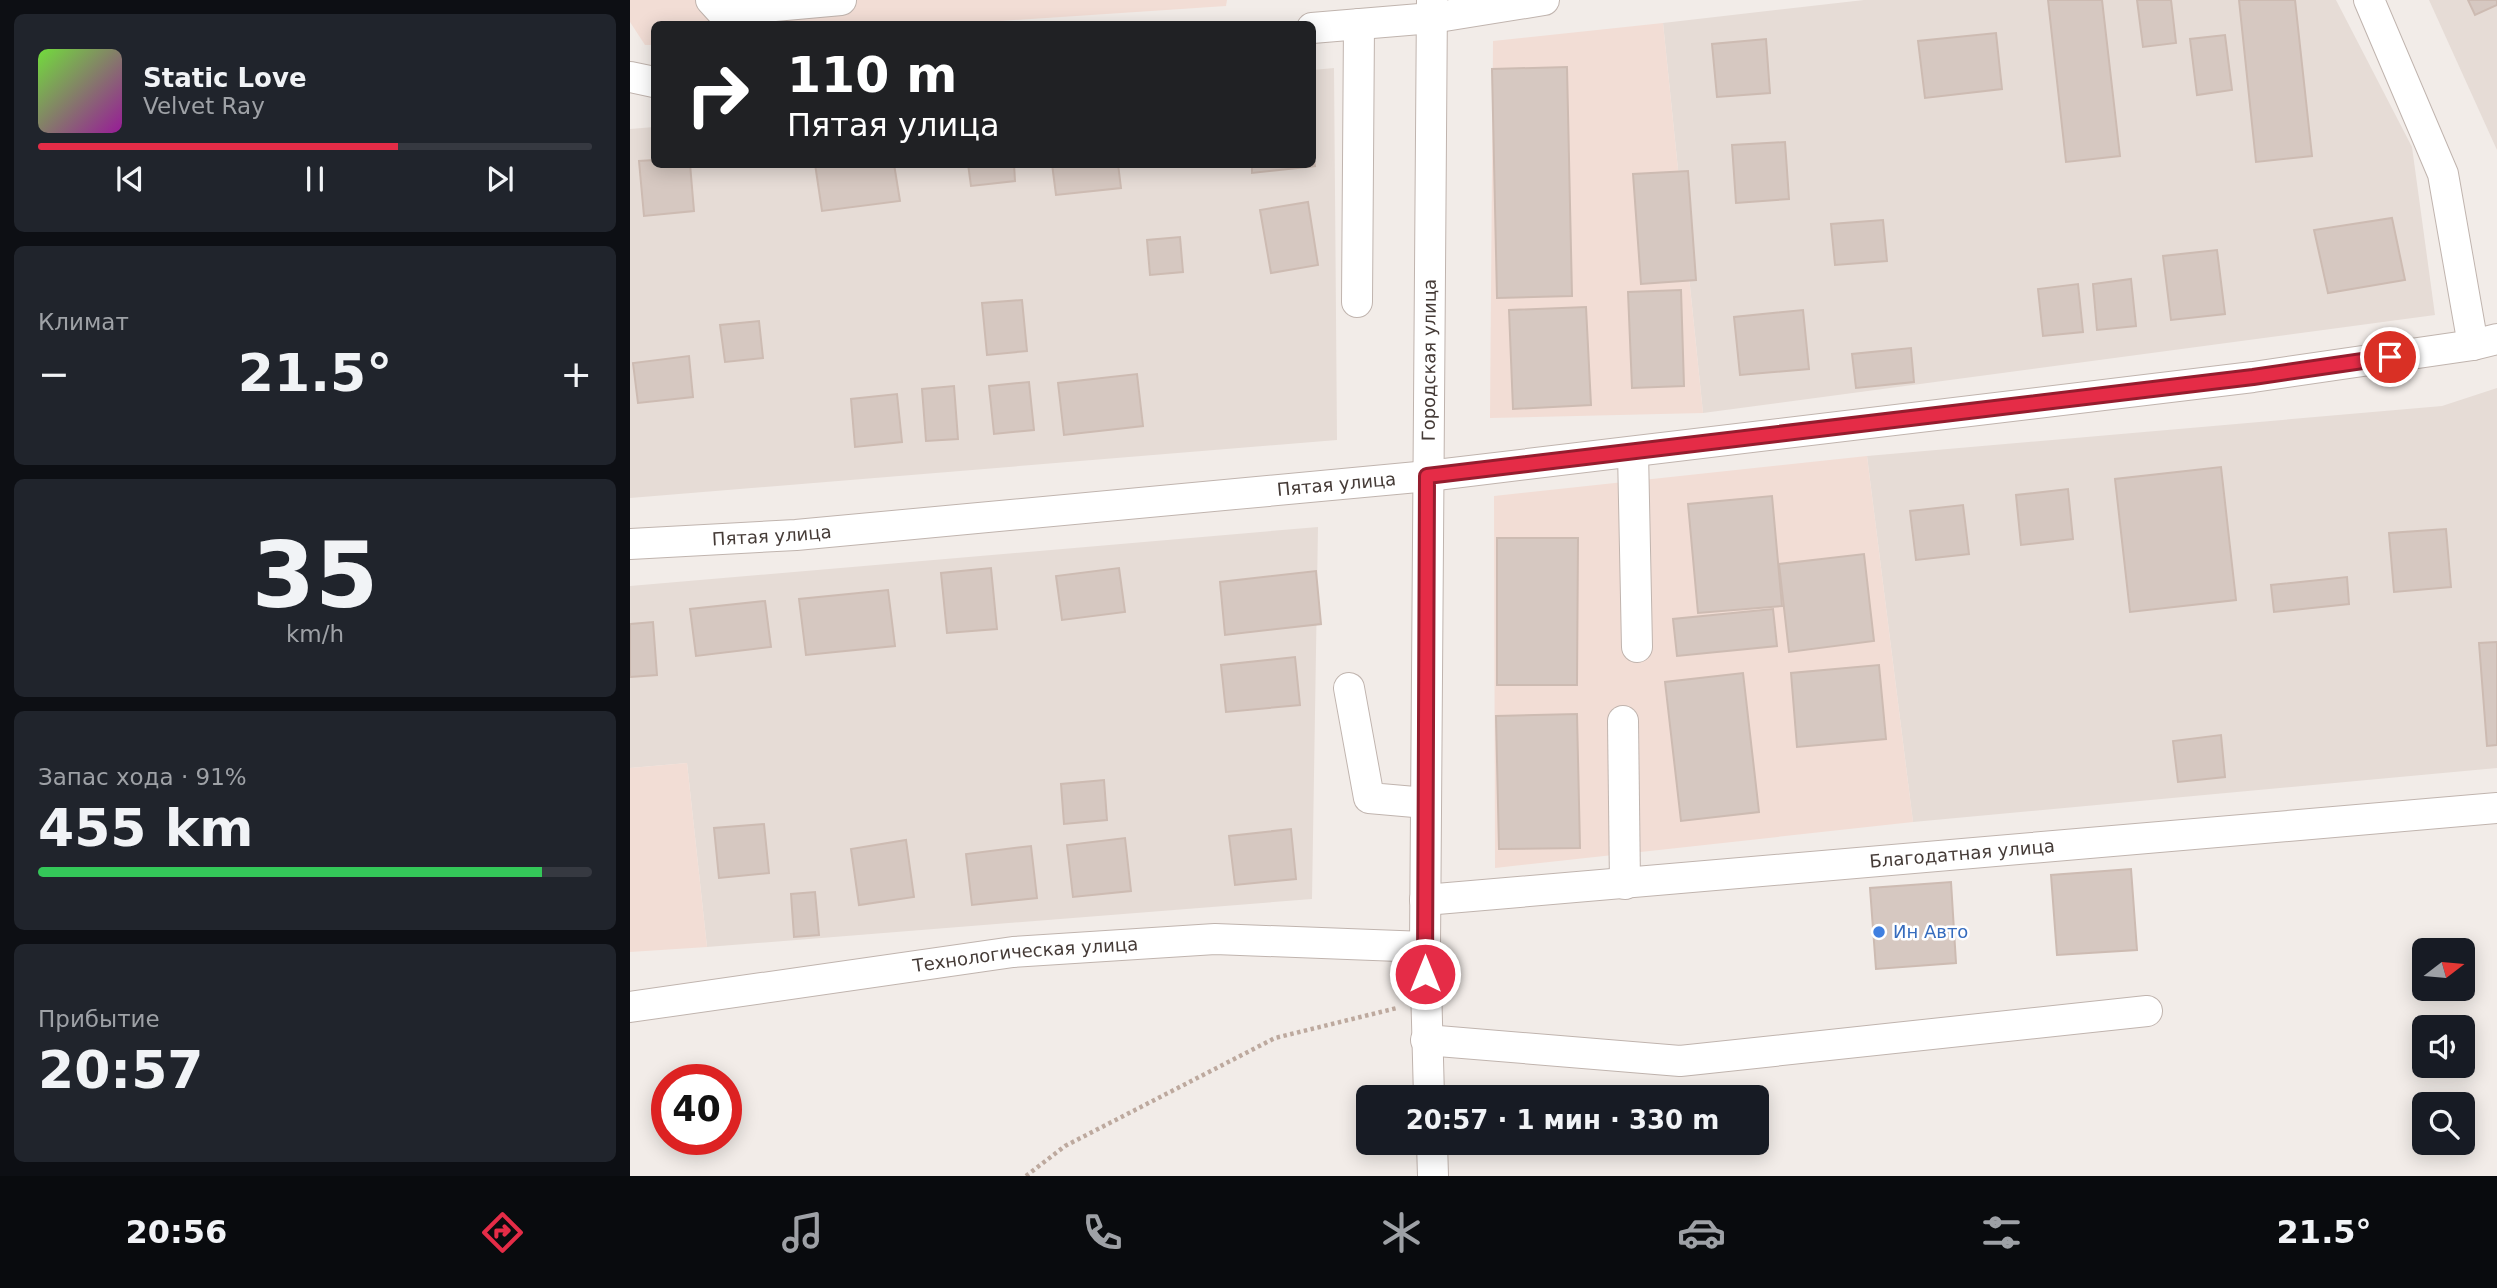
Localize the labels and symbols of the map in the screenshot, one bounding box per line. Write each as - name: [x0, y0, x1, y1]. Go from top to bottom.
- street label: Городская улица: [1418, 279, 1440, 441]
- pin: [2360, 327, 2420, 387]
- street label: Пятая улица: [1276, 468, 1397, 500]
- street label: Пятая улица: [711, 521, 832, 550]
- street label: Благодатная улица: [1868, 835, 2056, 872]
- place label: Ин Авто: [1893, 921, 1968, 942]
- marker: Ин Авто: [1871, 924, 1887, 940]
- street label: Технологическая улица: [910, 933, 1139, 976]
- position arrow: [1388, 937, 1462, 1011]
- north arrow: [2412, 938, 2474, 1001]
- speed limit sign: 40: [651, 1064, 742, 1155]

